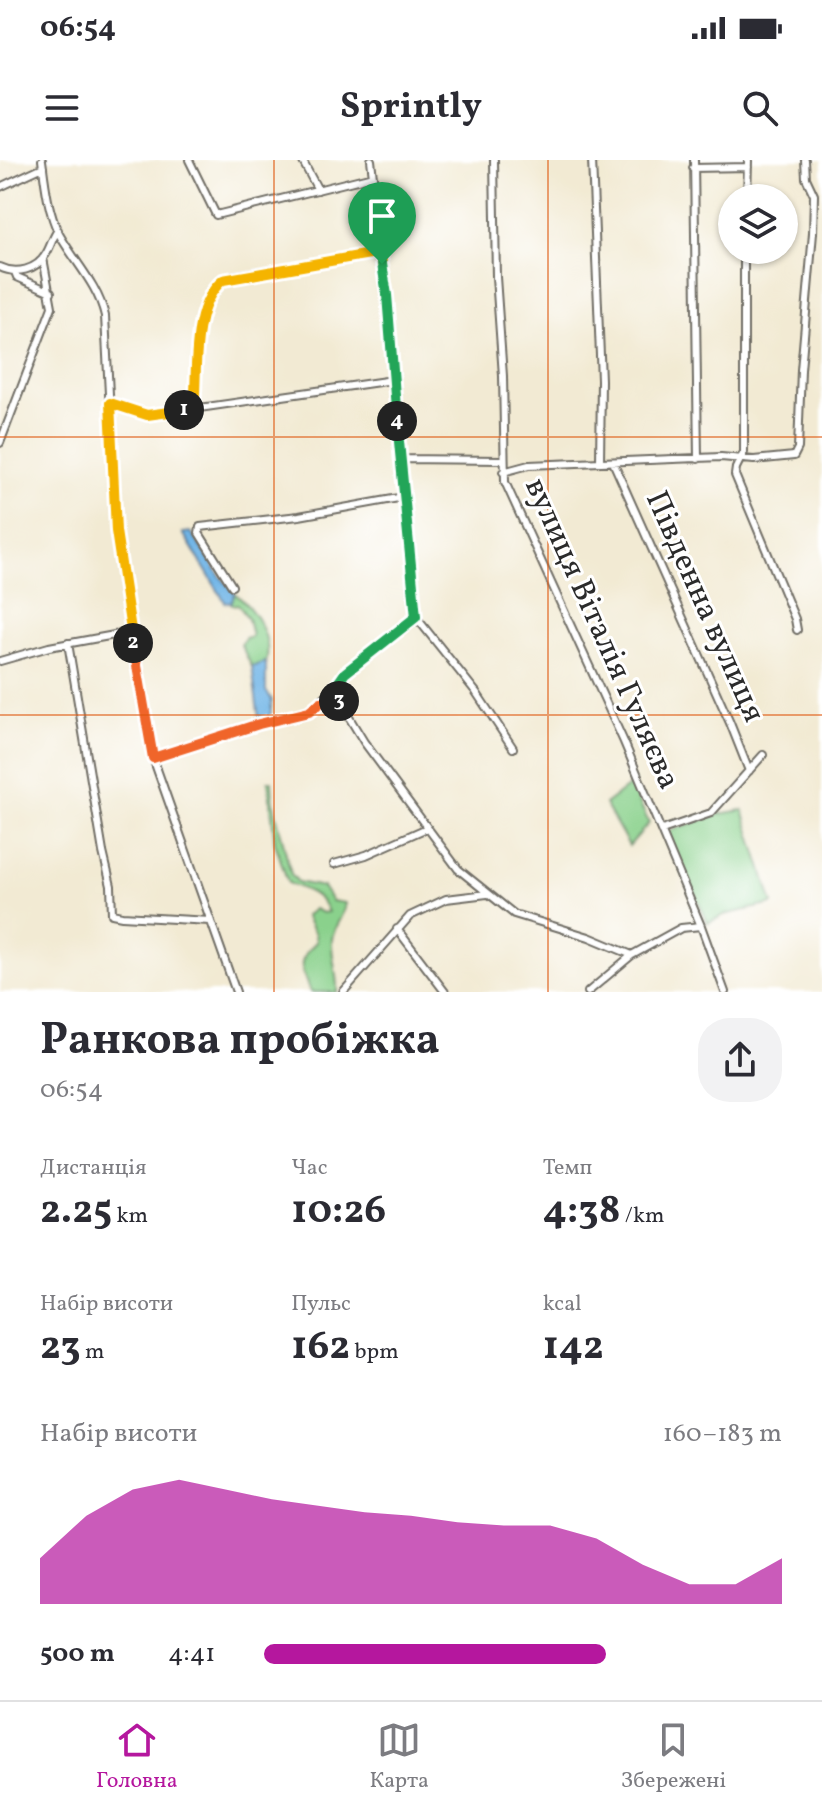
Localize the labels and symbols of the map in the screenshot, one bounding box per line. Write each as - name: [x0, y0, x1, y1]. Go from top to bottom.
- pin: [348, 182, 416, 264]
- pin: 1: [164, 390, 204, 430]
- pin: 4: [377, 401, 417, 441]
- street label: вулиця Віталія Гуляєва: [512, 471, 690, 797]
- street label: Південна вулиця: [633, 484, 775, 730]
- pin: 2: [113, 623, 153, 663]
- pin: 3: [319, 681, 359, 721]

